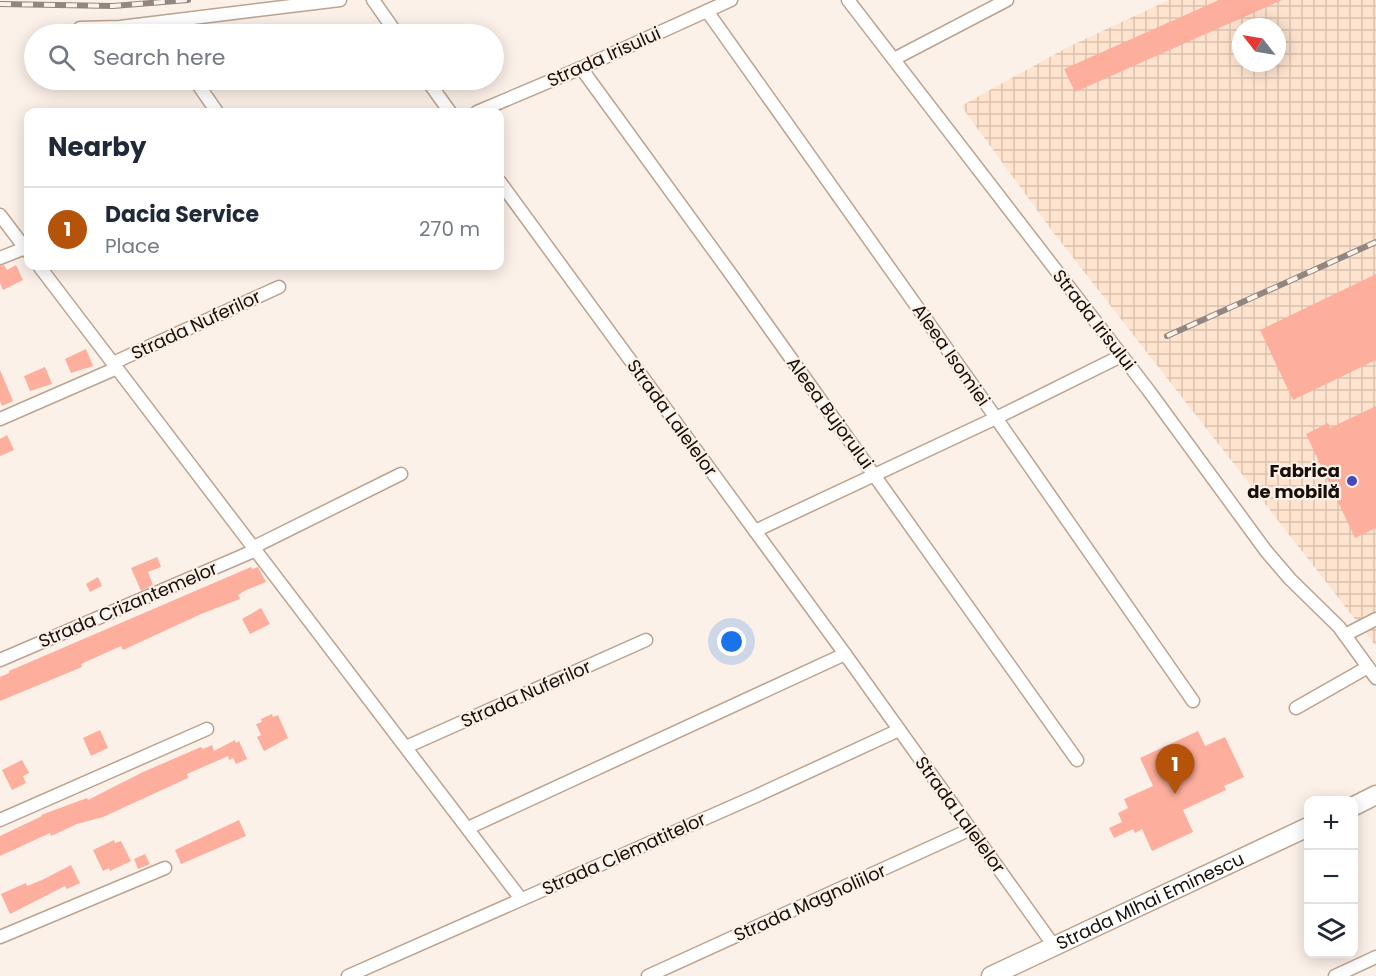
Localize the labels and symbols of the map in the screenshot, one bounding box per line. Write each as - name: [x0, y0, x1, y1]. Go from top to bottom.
- north arrow: [1232, 18, 1286, 72]
- street label: Strada Irisului: [543, 20, 665, 93]
- street label: Strada Irisului: [1047, 264, 1142, 375]
- street label: Strada Nuferilor: [127, 283, 265, 366]
- street label: Aleea Isomiei: [907, 298, 996, 411]
- street label: Aleea Bujorului: [781, 352, 880, 474]
- street label: Strada Lalelelor: [621, 354, 724, 481]
- place label: Fabrica de mobilă: [1247, 458, 1340, 504]
- marker: Fabrica de mobilă: [1345, 474, 1359, 488]
- street label: Strada Crizantemelor: [34, 555, 221, 654]
- your location: [717, 627, 746, 656]
- street label: Strada Nuferilor: [457, 653, 595, 733]
- pin: 1: [1156, 744, 1194, 794]
- street label: Strada Lalelelor: [909, 751, 1012, 878]
- street label: Strada Clematitelor: [538, 806, 710, 901]
- street label: Strada MIhai Eminescu: [1052, 846, 1248, 956]
- street label: Strada Magnoliilor: [730, 858, 890, 947]

